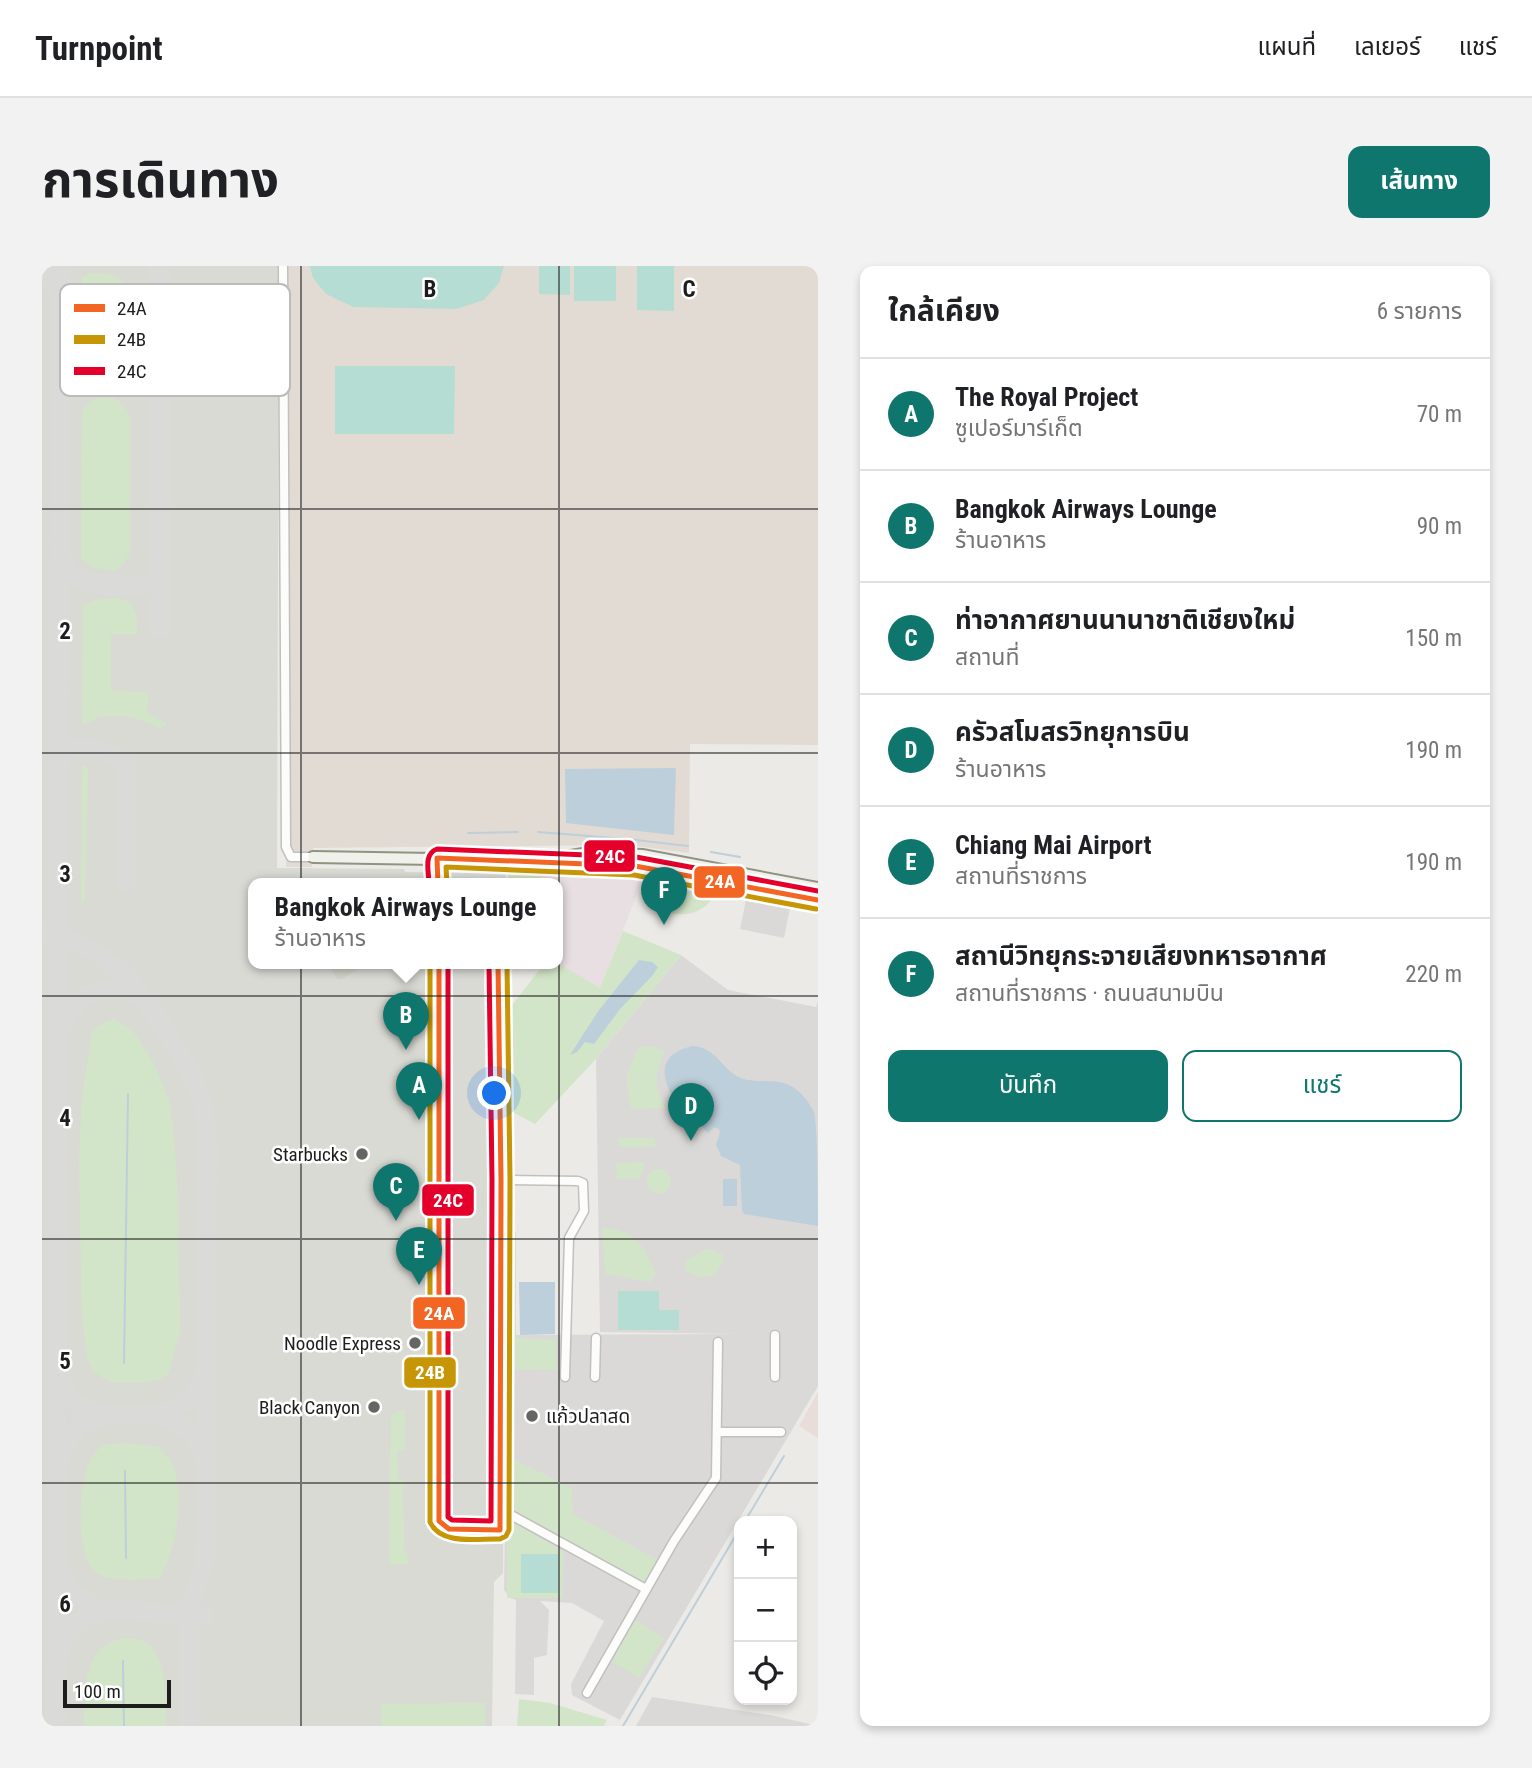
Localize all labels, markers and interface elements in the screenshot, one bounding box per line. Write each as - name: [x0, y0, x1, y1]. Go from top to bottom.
- text: Turnpoint: [35, 29, 163, 68]
- text: แผนที่: [1258, 33, 1316, 61]
- text: เลเยอร์: [1354, 33, 1421, 61]
- text: แชร์: [1459, 33, 1497, 61]
- button: เส้นทาง: [1348, 146, 1490, 218]
- text: การเดินทาง: [42, 152, 279, 209]
- text: B: [424, 276, 436, 303]
- text: C: [682, 276, 696, 303]
- legend: [60, 284, 290, 396]
- text: ใกล้เคียง: [888, 293, 1000, 328]
- text: 24A: [117, 297, 147, 320]
- text: 6 รายการ: [1377, 298, 1462, 325]
- text: 24B: [117, 328, 146, 351]
- text: 24C: [117, 360, 147, 383]
- text: The Royal Project: [955, 382, 1138, 412]
- text: A: [904, 401, 918, 428]
- text: 70 m: [1417, 401, 1462, 428]
- text: ซูเปอร์มาร์เก็ต: [955, 415, 1083, 442]
- text: Bangkok Airways Lounge: [955, 494, 1217, 524]
- text: B: [905, 513, 917, 540]
- text: 90 m: [1417, 513, 1462, 540]
- text: ร้านอาหาร: [955, 527, 1046, 554]
- text: ท่าอากาศยานนานาชาติเชียงใหม่: [955, 605, 1295, 635]
- text: 2: [59, 618, 71, 645]
- text: C: [904, 625, 918, 652]
- text: 150 m: [1405, 625, 1462, 652]
- text: สถานที่: [955, 644, 1019, 671]
- text: ครัวสโมสรวิทยุการบิน: [955, 717, 1190, 747]
- text: D: [905, 737, 918, 764]
- text: 190 m: [1405, 737, 1462, 764]
- text: ร้านอาหาร: [955, 756, 1046, 783]
- text: Chiang Mai Airport: [955, 830, 1152, 860]
- line badge: 24C: [583, 839, 636, 873]
- text: 24C: [595, 845, 625, 868]
- text: E: [905, 849, 917, 876]
- text: 190 m: [1405, 849, 1462, 876]
- text: 3: [59, 861, 71, 888]
- text: สถานที่ราชการ: [955, 863, 1087, 890]
- line badge: 24A: [693, 865, 746, 899]
- pin: F: [641, 867, 687, 925]
- text: 24A: [705, 870, 736, 893]
- popup: [248, 878, 563, 969]
- text: Bangkok Airways Lounge: [275, 892, 536, 922]
- text: ร้านอาหาร: [275, 925, 366, 952]
- text: สถานีวิทยุกระจายเสียงทหารอากาศ: [955, 941, 1327, 971]
- text: F: [906, 961, 916, 988]
- text: 220 m: [1405, 961, 1462, 988]
- text: สถานที่ราชการ · ถนนสนามบิน: [955, 980, 1224, 1007]
- pin: B: [383, 992, 429, 1050]
- button: บันทึก: [888, 1050, 1168, 1122]
- button: แชร์: [1182, 1050, 1462, 1122]
- pin: A: [396, 1062, 442, 1120]
- your location: [477, 1076, 511, 1110]
- pin: D: [668, 1083, 714, 1141]
- text: 4: [59, 1105, 71, 1132]
- place label: Starbucks: [273, 1143, 348, 1166]
- marker: Starbucks: [354, 1146, 370, 1162]
- pin: C: [373, 1163, 419, 1221]
- line badge: 24C: [421, 1183, 475, 1217]
- text: 24C: [433, 1189, 463, 1212]
- pin: E: [396, 1227, 442, 1285]
- line badge: 24A: [412, 1296, 466, 1330]
- text: 24A: [424, 1302, 455, 1325]
- place label: Noodle Express: [284, 1332, 401, 1355]
- marker: Noodle Express: [407, 1335, 423, 1351]
- text: 5: [59, 1348, 71, 1375]
- line badge: 24B: [403, 1356, 457, 1389]
- text: 24B: [415, 1361, 445, 1384]
- place label: Black Canyon: [259, 1396, 360, 1419]
- marker: Black Canyon: [366, 1399, 382, 1415]
- place label: แก้วปลาสด: [546, 1405, 630, 1428]
- marker: แก้วปลาสด: [524, 1408, 540, 1424]
- map controls: [734, 1516, 797, 1705]
- button: +: [734, 1516, 797, 1579]
- button: −: [734, 1579, 797, 1642]
- text: 6: [59, 1591, 71, 1618]
- button: locate: [734, 1642, 797, 1705]
- scale bar: [63, 1677, 172, 1709]
- text: 100 m: [74, 1680, 121, 1703]

